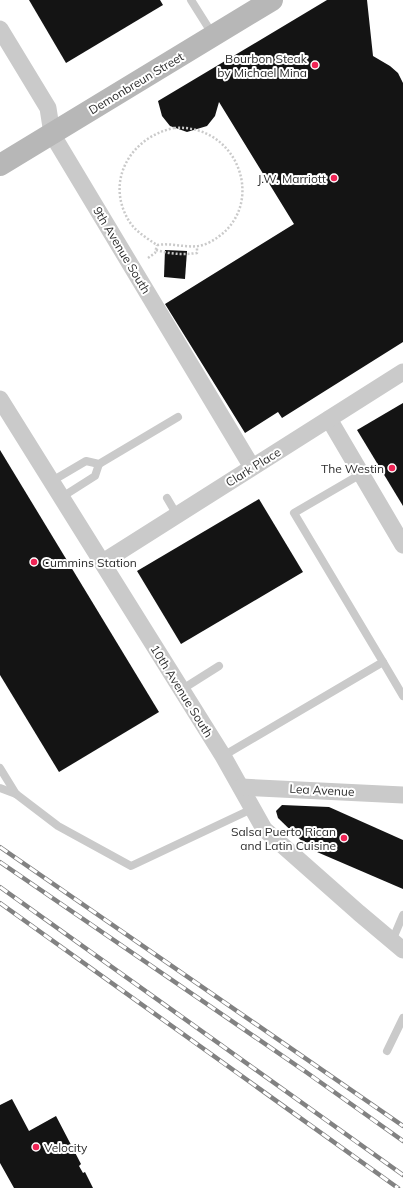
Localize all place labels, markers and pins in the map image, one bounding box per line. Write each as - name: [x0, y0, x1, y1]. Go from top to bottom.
- place label: Bourbon Steak by Michael Mina: [217, 51, 308, 80]
- marker: Bourbon Steak by Michael Mina: [310, 60, 320, 70]
- place label: J.W. Marriott: [257, 171, 326, 186]
- marker: J.W. Marriott: [329, 173, 339, 183]
- place label: The Westin: [321, 461, 384, 476]
- marker: The Westin: [387, 463, 397, 473]
- place label: Cummins Station: [42, 555, 137, 570]
- marker: Cummins Station: [29, 557, 39, 567]
- place label: Salsa Puerto Rican and Latin Cuisine: [231, 824, 336, 853]
- marker: Salsa Puerto Rican and Latin Cuisine: [339, 833, 349, 843]
- place label: Velocity: [44, 1140, 88, 1155]
- marker: Velocity: [31, 1142, 41, 1152]

